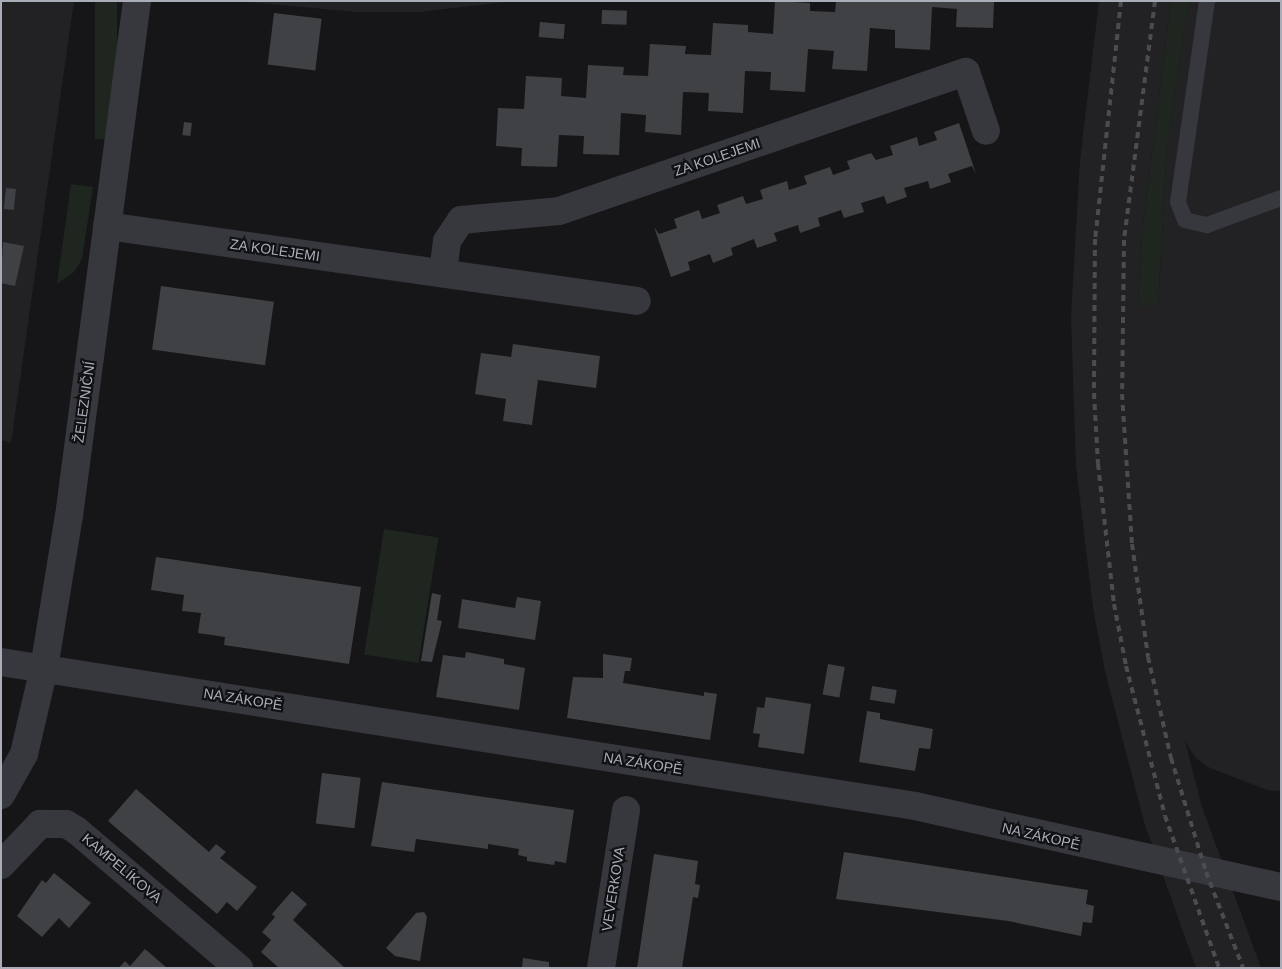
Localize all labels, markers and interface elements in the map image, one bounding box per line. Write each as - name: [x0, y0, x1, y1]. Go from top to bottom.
- street label: ZA KOLEJEMI: [671, 134, 763, 180]
- street label: ZA KOLEJEMI: [229, 235, 321, 265]
- street label: ŽELEZNIČNÍ: [70, 360, 98, 444]
- street label: NA ZÁKOPĚ: [202, 684, 284, 714]
- street label: NA ZÁKOPĚ: [602, 748, 684, 778]
- street label: NA ZÁKOPĚ: [1000, 819, 1082, 853]
- street label: KAMPELÍKOVA: [79, 830, 165, 906]
- street label: VEVERKOVA: [598, 846, 628, 932]

